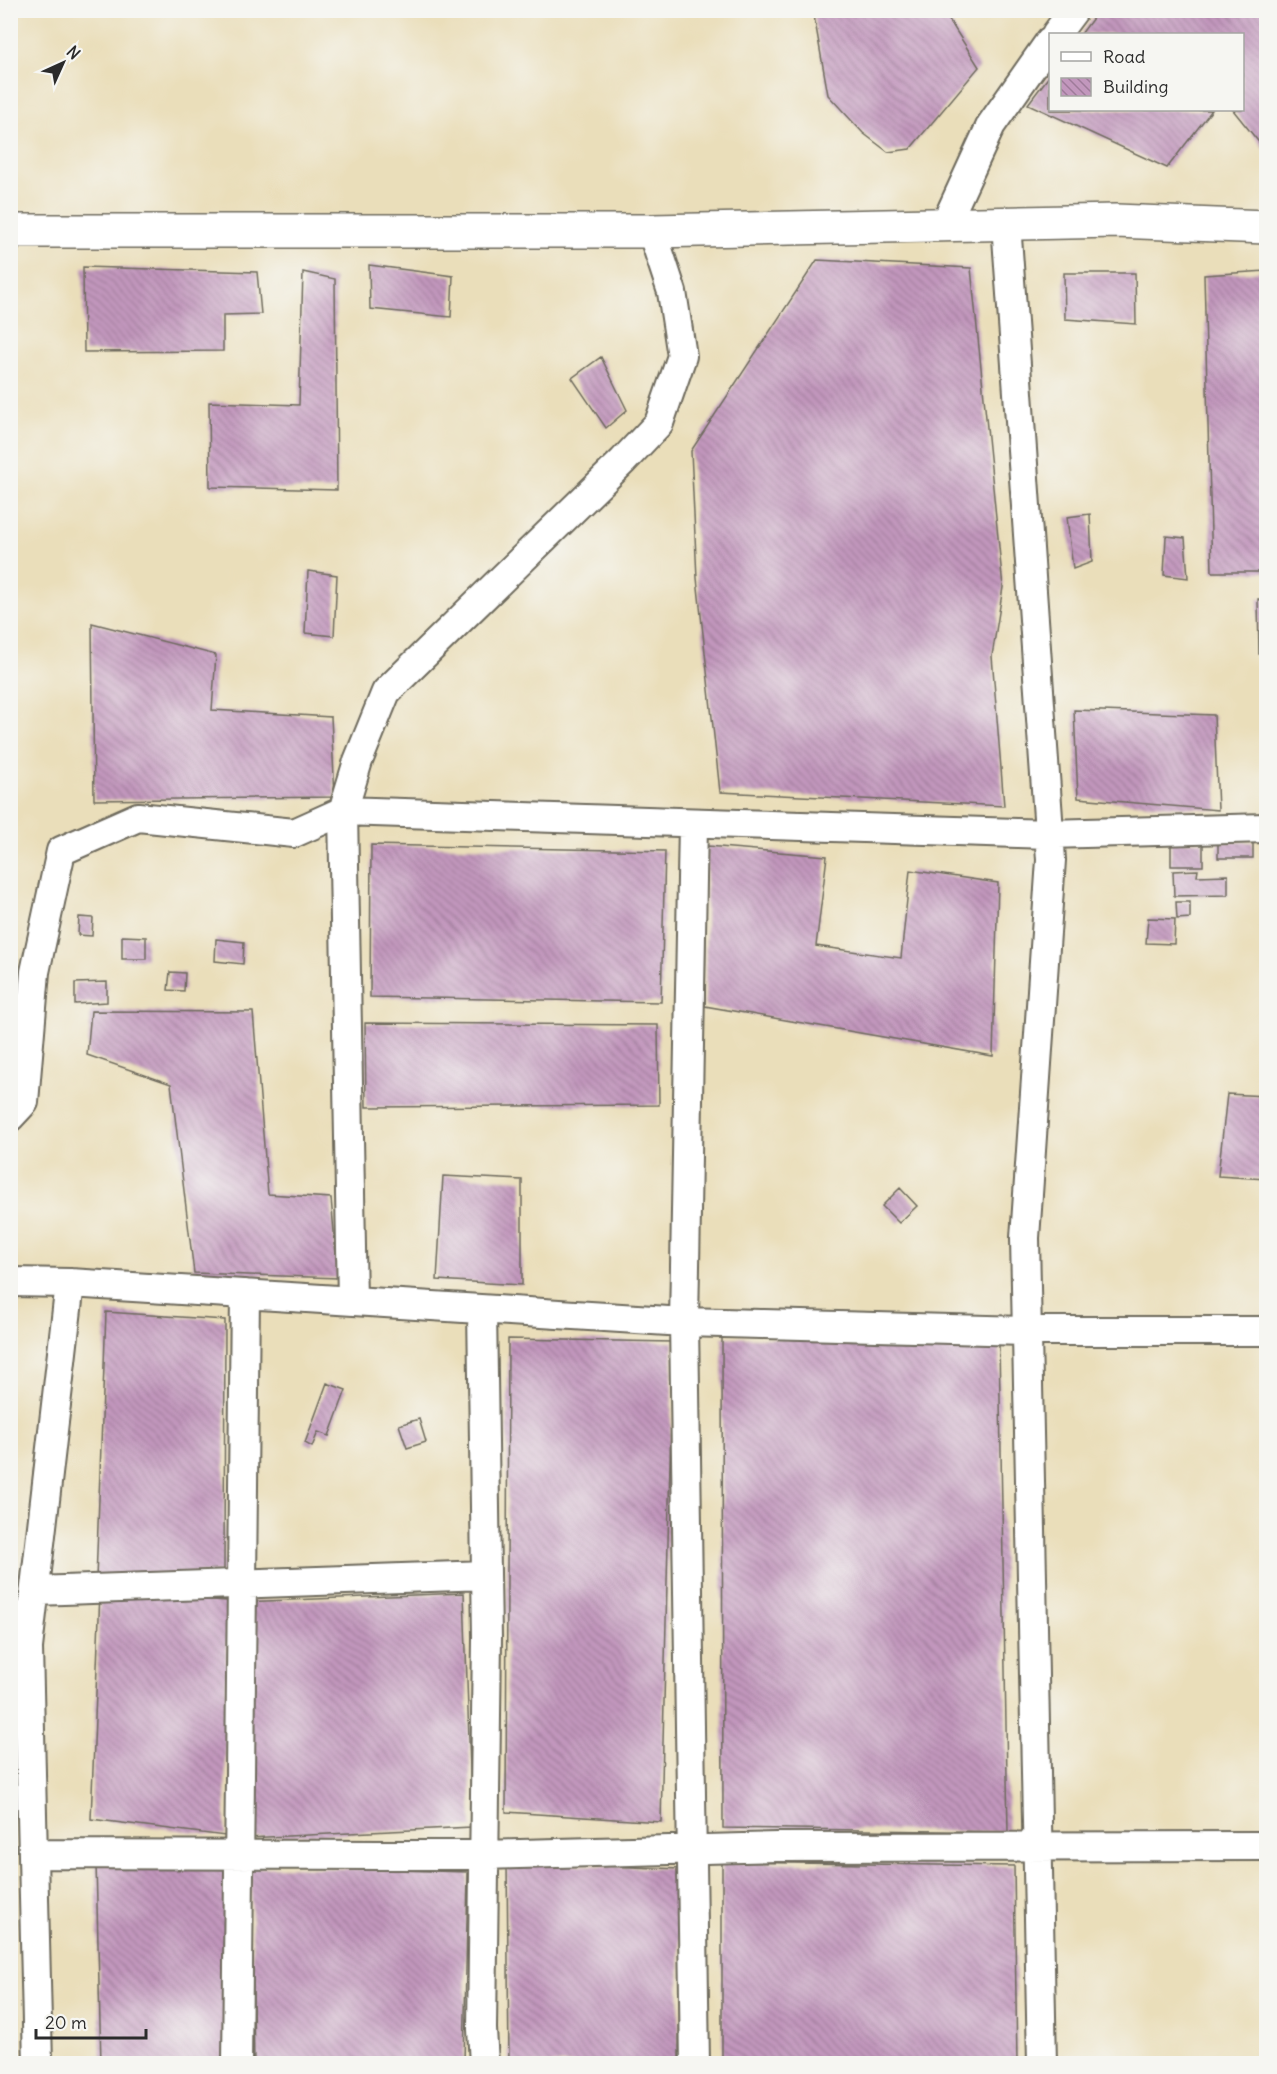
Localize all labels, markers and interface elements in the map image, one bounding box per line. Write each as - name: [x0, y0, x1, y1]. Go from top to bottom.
- north arrow: [33, 33, 93, 93]
- legend: [1049, 33, 1244, 111]
- text: N: [63, 41, 85, 63]
- text: Road: [1103, 45, 1146, 68]
- text: Building: [1103, 75, 1168, 98]
- scale bar: [36, 2002, 146, 2040]
- text: 20 m: [45, 2011, 87, 2034]

